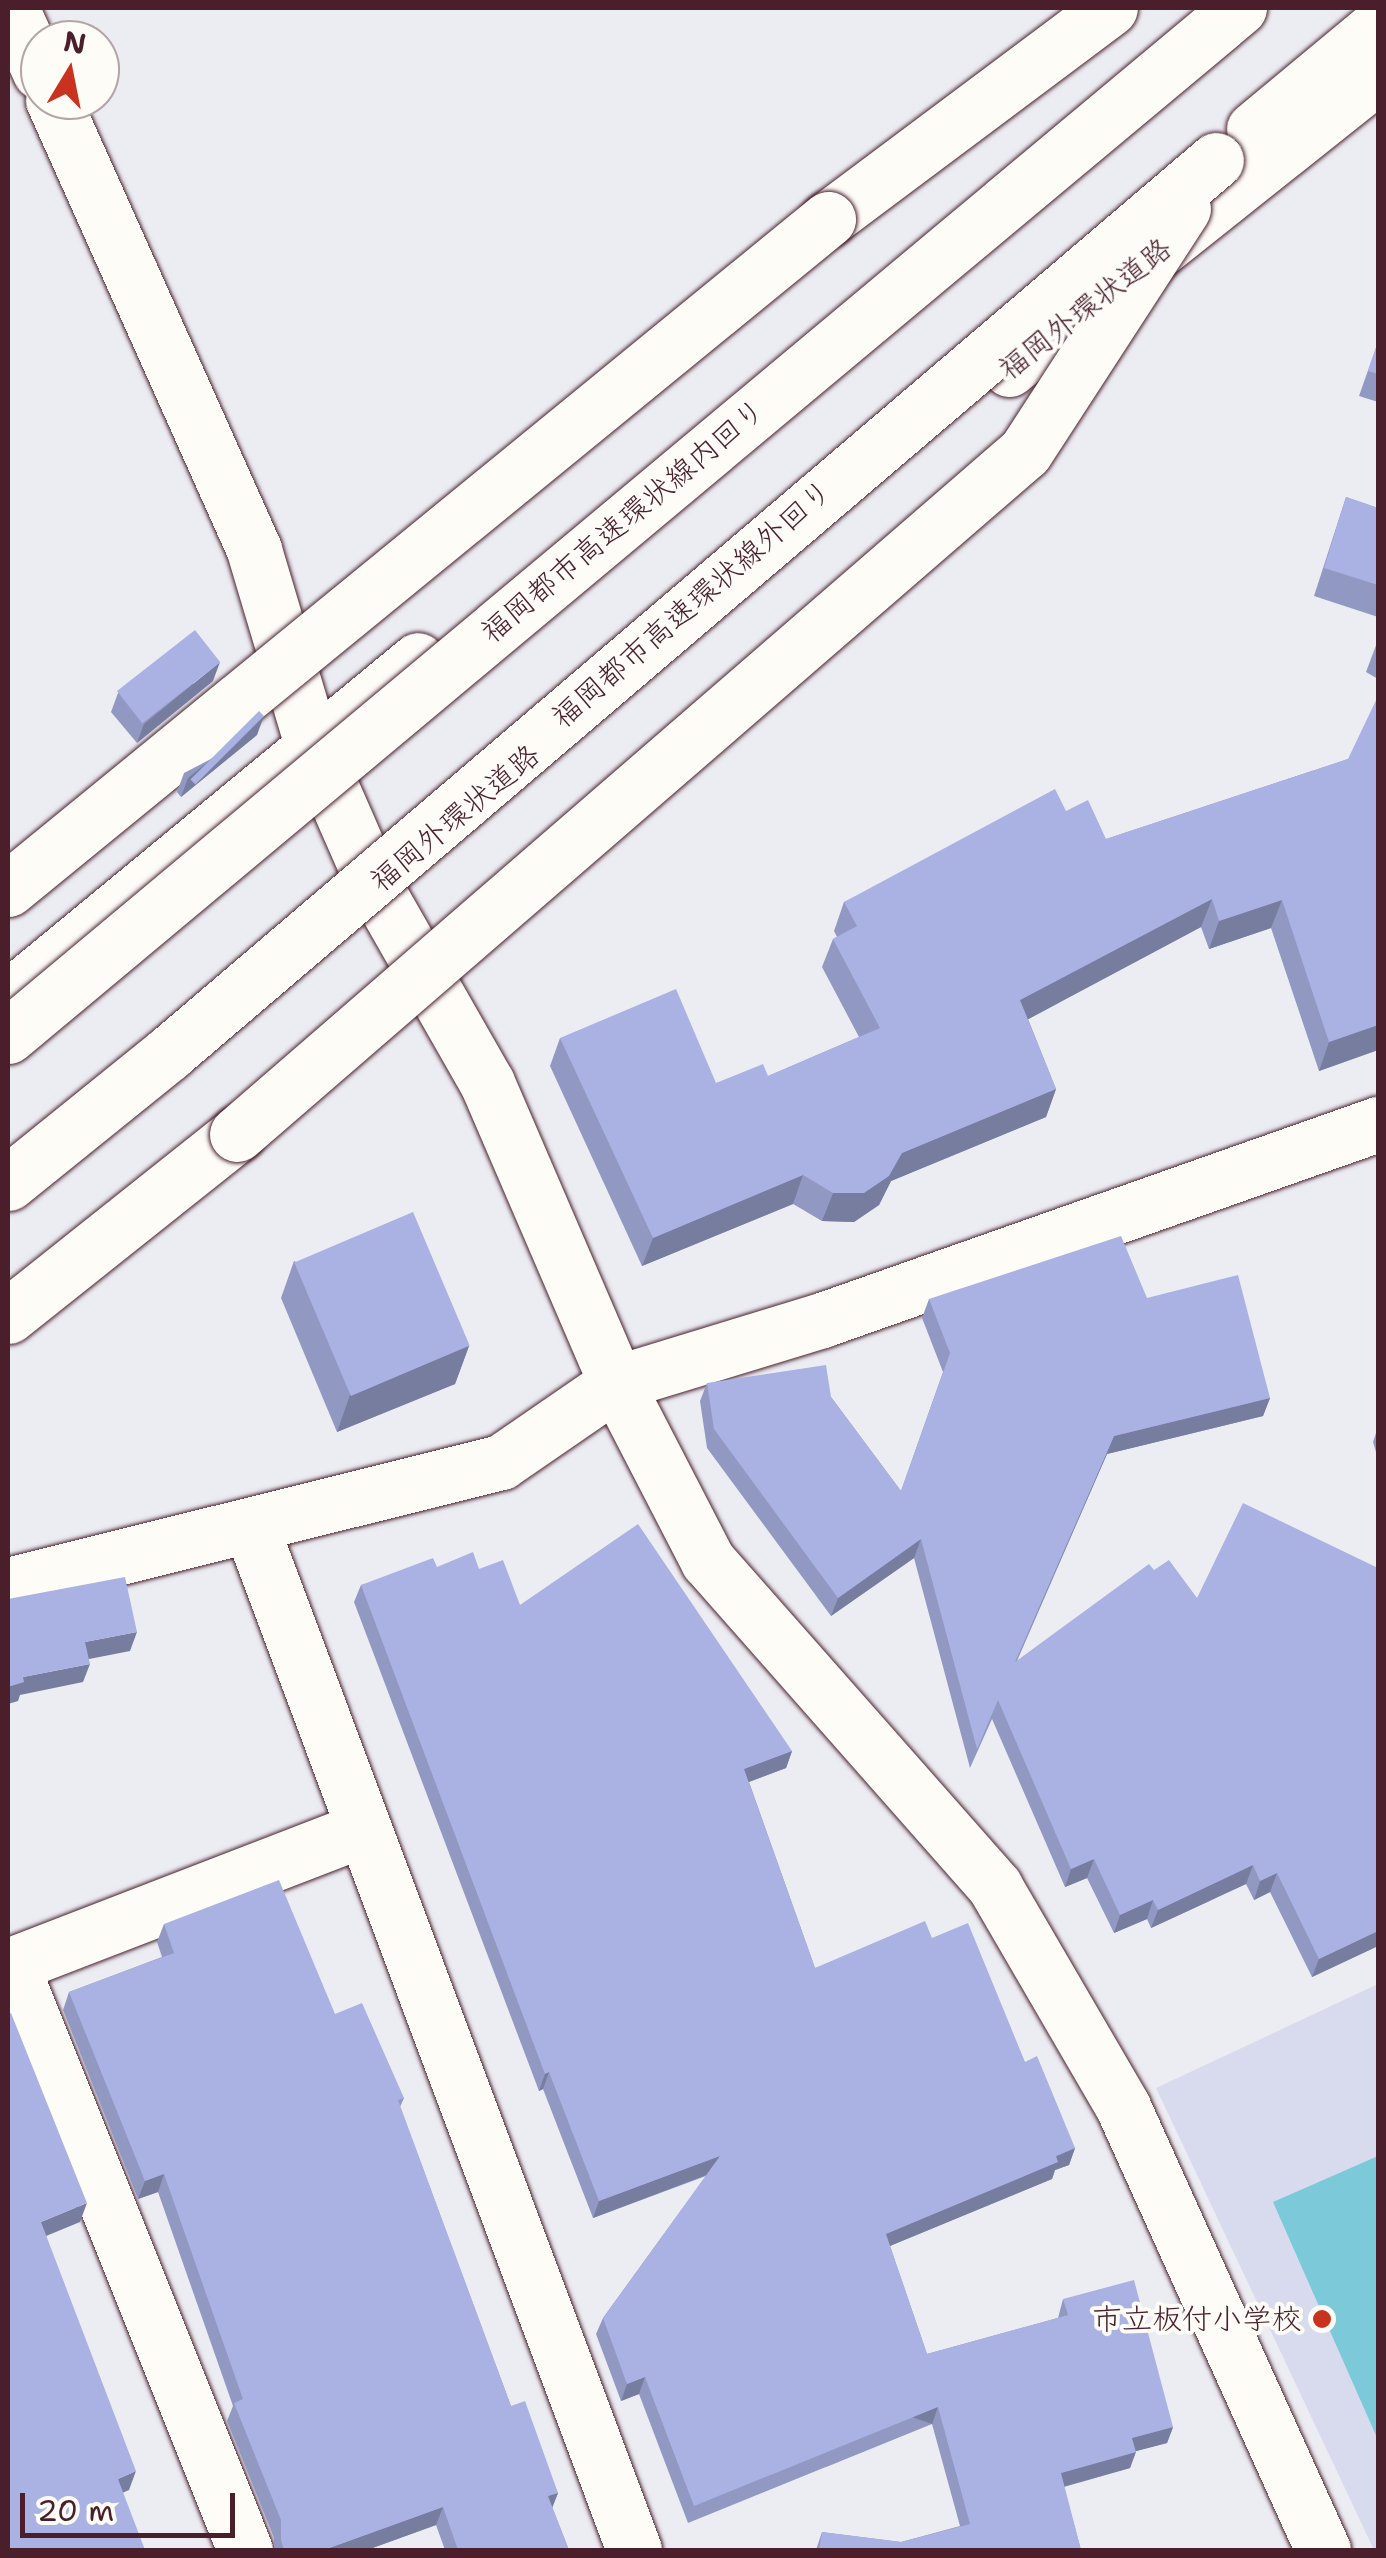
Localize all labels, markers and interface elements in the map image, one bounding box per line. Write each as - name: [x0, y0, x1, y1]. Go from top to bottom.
- north arrow: [20, 20, 120, 120]
- text: N: [61, 22, 89, 63]
- street label: 福岡外環状道路: [991, 230, 1179, 388]
- street label: 福岡都市高速環状線内回り: [474, 392, 772, 650]
- street label: 福岡都市高速環状線外回り: [544, 472, 840, 736]
- street label: 福岡外環状道路: [363, 737, 547, 899]
- place label: 市立板付小学校: [1092, 2301, 1302, 2337]
- marker: 市立板付小学校: [1311, 2308, 1333, 2330]
- scale bar: [25, 2473, 240, 2535]
- text: 20 m: [37, 2490, 114, 2531]

